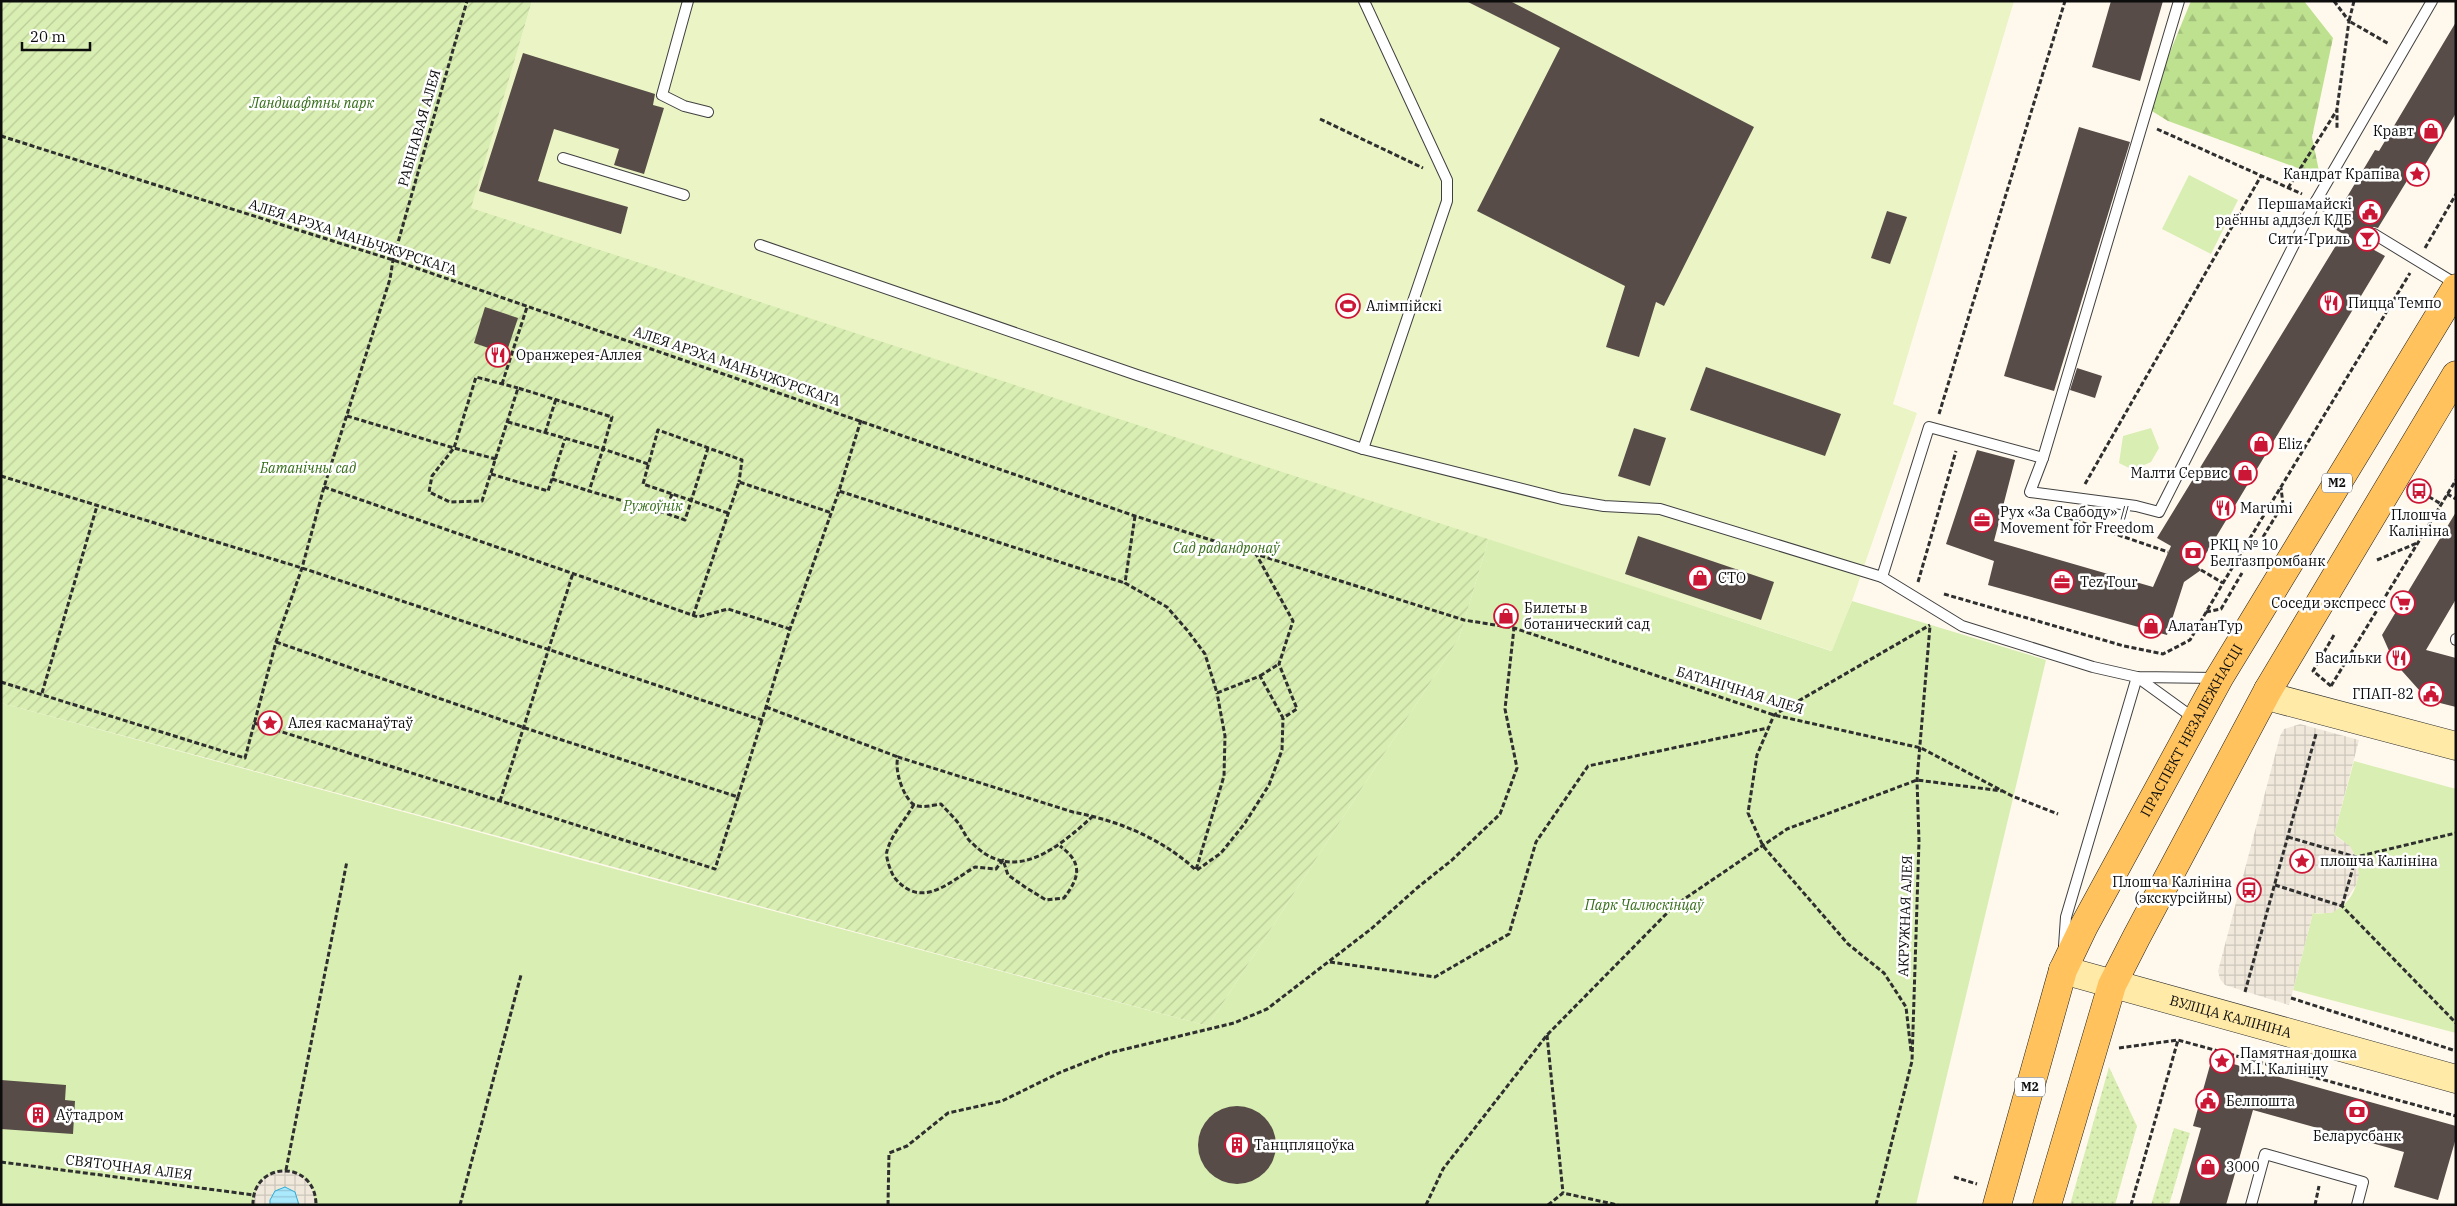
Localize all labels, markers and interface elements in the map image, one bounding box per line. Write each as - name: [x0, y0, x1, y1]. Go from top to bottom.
- scale bar: [22, 20, 90, 52]
- text: 20 m: [30, 27, 66, 46]
- street label: РАБІНАВАЯ АЛЕЯ: [394, 67, 444, 189]
- park label: Ландшафтны парк: [249, 94, 375, 112]
- shop icon: Кравт: [2418, 118, 2444, 144]
- place label: Кравт: [2373, 122, 2414, 140]
- place icon: Кандрат Крапіва: [2404, 161, 2430, 187]
- place label: Кандрат Крапіва: [2283, 165, 2400, 183]
- street label: АЛЕЯ АРЭХА МАНЬЧЖУРСКАГА: [247, 195, 460, 279]
- place label: Першамайскі раённы аддзел КДБ: [2216, 195, 2352, 229]
- public building icon: Першамайскі раённы аддзел КДБ: [2357, 199, 2383, 225]
- bar icon: Сити-Гриль: [2354, 226, 2380, 252]
- place label: Сити-Гриль: [2268, 230, 2350, 248]
- restaurant icon: Пицца Темпо: [2318, 290, 2344, 316]
- sports icon: Алімпійскі: [1335, 293, 1361, 319]
- place label: Пицца Темпо: [2348, 294, 2442, 312]
- place label: Алімпійскі: [1366, 297, 1442, 315]
- street label: АЛЕЯ АРЭХА МАНЬЧЖУРСКАГА: [631, 322, 843, 410]
- restaurant icon: Оранжерея-Аллея: [485, 342, 511, 368]
- place label: Оранжерея-Аллея: [516, 346, 642, 364]
- shop icon: Eliz: [2248, 431, 2274, 457]
- place label: Eliz: [2278, 435, 2303, 453]
- park label: Батанічны сад: [259, 459, 356, 477]
- shop icon: Малти Сервис: [2232, 460, 2258, 486]
- place label: Малти Сервис: [2130, 464, 2228, 482]
- road number: М2: [2322, 473, 2352, 492]
- bus stop icon: Плошча Калініна: [2406, 478, 2432, 504]
- restaurant icon: Marumi: [2210, 495, 2236, 521]
- park label: Ружоўнік: [622, 497, 683, 515]
- place label: Marumi: [2240, 499, 2293, 517]
- place label: Рух «За Свабоду» // Movement for Freedom: [2000, 503, 2154, 537]
- place label: Плошча Калініна: [2389, 506, 2450, 540]
- office icon: Рух «За Свабоду» // Movement for Freedom: [1969, 507, 1995, 533]
- place label: РКЦ № 10 Белгазпромбанк: [2210, 536, 2325, 570]
- park label: Сад радандронаў: [1173, 539, 1281, 557]
- bank icon: РКЦ № 10 Белгазпромбанк: [2180, 540, 2206, 566]
- shop icon: СТО: [1687, 565, 1713, 591]
- place label: СТО: [1718, 569, 1746, 587]
- office icon: Tez Tour: [2049, 569, 2075, 595]
- place label: Tez Tour: [2080, 573, 2138, 591]
- supermarket icon: Соседи экспресс: [2390, 590, 2416, 616]
- place label: Соседи экспресс: [2271, 594, 2386, 612]
- place label: Билеты в ботанический сад: [1524, 599, 1650, 633]
- shop icon: Билеты в ботанический сад: [1493, 603, 1519, 629]
- shop icon: АлатанТур: [2138, 613, 2164, 639]
- place label: АлатанТур: [2168, 617, 2243, 635]
- street label: ПРАСПЕКТ НЕЗАЛЕЖНАСЦІ: [2136, 641, 2247, 820]
- restaurant icon: Васильки: [2386, 645, 2412, 671]
- place label: Васильки: [2315, 649, 2382, 667]
- street label: БАТАНІЧНАЯ АЛЕЯ: [1674, 662, 1806, 718]
- public building icon: ГПАП-82: [2418, 681, 2444, 707]
- place label: ГПАП-82: [2352, 685, 2414, 703]
- place icon: Алея касманаўтаў: [257, 710, 283, 736]
- place label: Алея касманаўтаў: [288, 714, 414, 732]
- place icon: плошча Калініна: [2289, 848, 2315, 874]
- place label: плошча Калініна: [2320, 852, 2438, 870]
- street label: АКРУЖНАЯ АЛЕЯ: [1894, 855, 1916, 977]
- place label: Плошча Калініна (экскурсійны): [2112, 873, 2232, 907]
- bus stop icon: Плошча Калініна (экскурсійны): [2236, 877, 2262, 903]
- park label: Парк Чалюскінцаў: [1584, 896, 1705, 914]
- street label: ВУЛІЦА КАЛІНІНА: [2168, 991, 2294, 1042]
- place label: Памятная дошка М.І. Калініну: [2240, 1044, 2357, 1078]
- place icon: Памятная дошка М.І. Калініну: [2209, 1048, 2235, 1074]
- road number: М2: [2015, 1078, 2045, 1096]
- public building icon: Белпошта: [2195, 1088, 2221, 1114]
- place label: Белпошта: [2226, 1092, 2295, 1110]
- bank icon: Беларусбанк: [2344, 1099, 2370, 1125]
- building icon: Аўтадром: [25, 1102, 51, 1128]
- place label: Аўтадром: [56, 1106, 124, 1124]
- place label: Беларусбанк: [2313, 1127, 2401, 1145]
- building icon: Танцпляцоўка: [1224, 1132, 1250, 1158]
- place label: Танцпляцоўка: [1254, 1136, 1355, 1154]
- street label: СВЯТОЧНАЯ АЛЕЯ: [65, 1150, 193, 1184]
- shop icon: 3000: [2195, 1154, 2221, 1180]
- place label: 3000: [2226, 1158, 2260, 1176]

